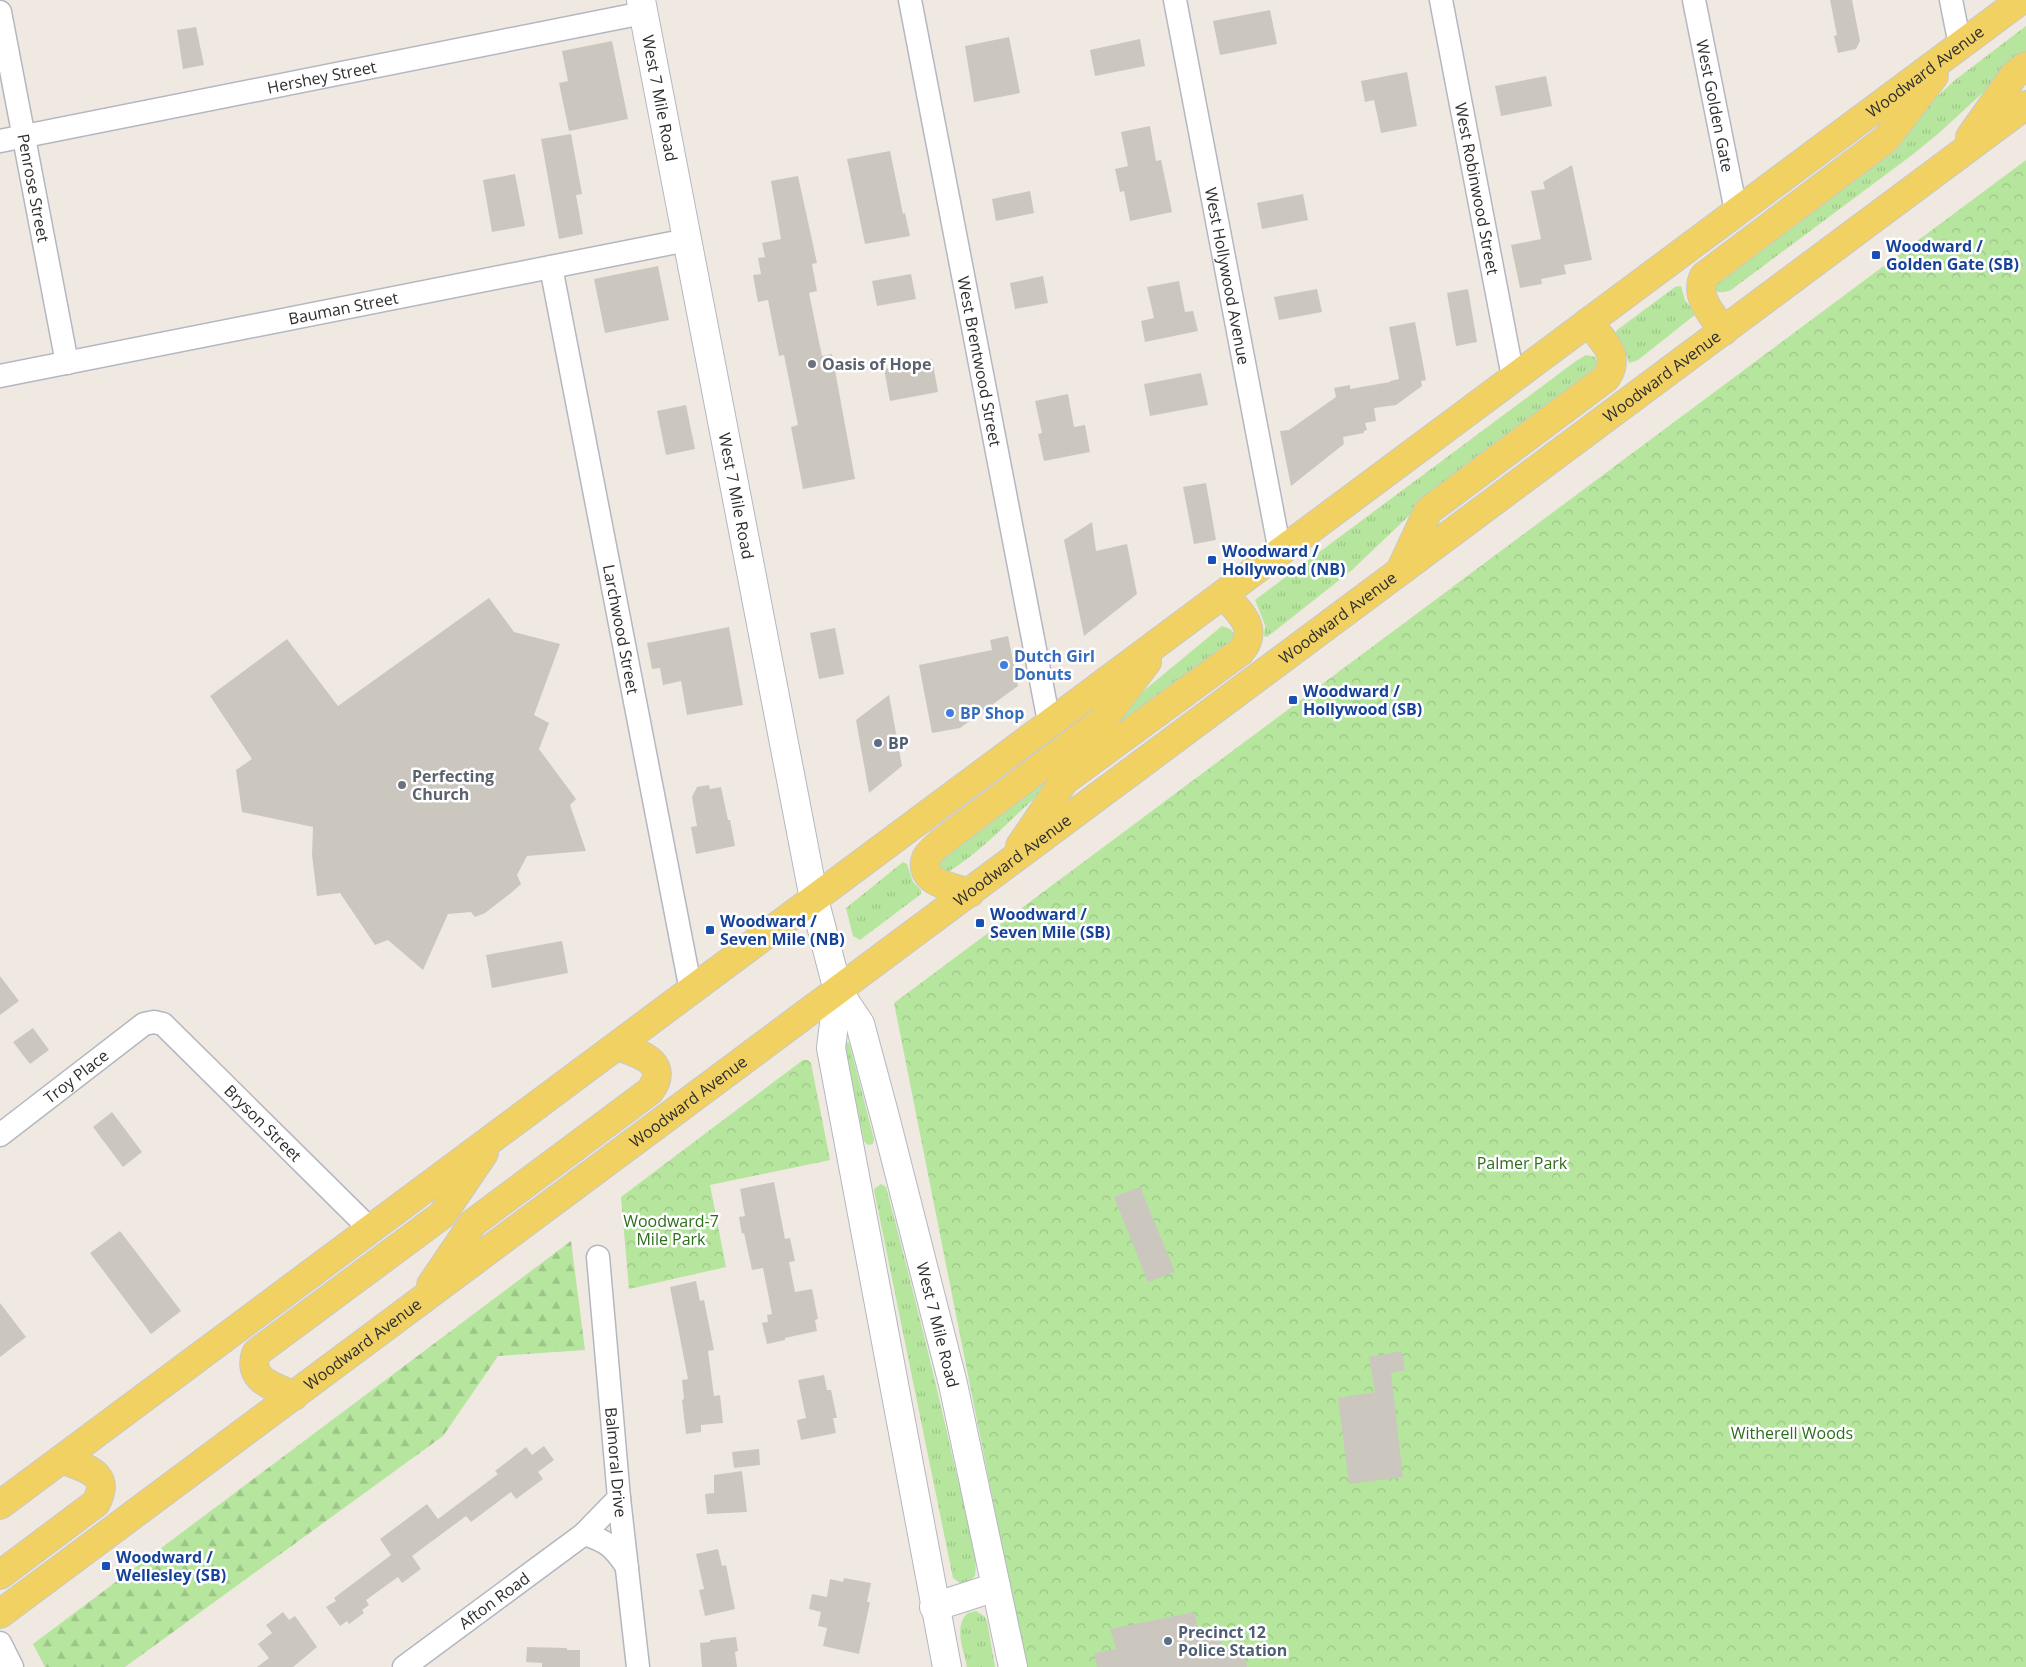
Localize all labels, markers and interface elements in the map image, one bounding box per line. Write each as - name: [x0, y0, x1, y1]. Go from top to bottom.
- street label: Woodward Avenue: [1862, 21, 1988, 123]
- street label: West 7 Mile Road: [637, 33, 683, 163]
- street label: West Golden Gate: [1691, 38, 1739, 174]
- street label: Hershey Street: [265, 55, 378, 99]
- street label: West Robinwood Street: [1450, 101, 1504, 277]
- street label: Penrose Street: [12, 132, 55, 244]
- street label: West Hollywood Avenue: [1200, 186, 1255, 367]
- place label: Woodward / Golden Gate (SB): [1886, 235, 2019, 275]
- marker: Woodward / Golden Gate (SB): [1870, 249, 1882, 261]
- street label: West Brentwood Street: [952, 274, 1007, 449]
- street label: Bauman Street: [287, 286, 400, 330]
- street label: Woodward Avenue: [1598, 325, 1725, 427]
- place label: Oasis of Hope: [822, 353, 931, 375]
- marker: Oasis of Hope: [806, 358, 818, 370]
- street label: West 7 Mile Road: [713, 431, 759, 561]
- place label: Woodward / Hollywood (NB): [1222, 540, 1345, 580]
- marker: Woodward / Hollywood (NB): [1206, 554, 1218, 566]
- street label: Larchwood Street: [598, 563, 644, 696]
- street label: Woodward Avenue: [1274, 567, 1401, 669]
- place label: Dutch Girl Donuts: [1014, 645, 1095, 685]
- marker: Dutch Girl Donuts: [998, 659, 1010, 671]
- place label: Woodward / Hollywood (SB): [1303, 680, 1422, 720]
- marker: Woodward / Hollywood (SB): [1287, 694, 1299, 706]
- place label: BP Shop: [960, 702, 1024, 724]
- marker: BP Shop: [944, 707, 956, 719]
- place label: BP: [888, 732, 909, 754]
- marker: BP: [872, 737, 884, 749]
- place label: Perfecting Church: [412, 765, 494, 805]
- marker: Perfecting Church: [396, 779, 408, 791]
- street label: Woodward Avenue: [949, 809, 1075, 911]
- place label: Woodward / Seven Mile (SB): [990, 903, 1110, 943]
- place label: Woodward / Seven Mile (NB): [720, 910, 845, 950]
- marker: Woodward / Seven Mile (SB): [974, 917, 986, 929]
- marker: Woodward / Seven Mile (NB): [704, 924, 716, 936]
- street label: Troy Place: [39, 1044, 113, 1108]
- street label: Woodward Avenue: [625, 1050, 751, 1153]
- street label: Bryson Street: [219, 1080, 307, 1167]
- park label: Palmer Park: [1477, 1152, 1568, 1174]
- park label: Woodward-7 Mile Park: [623, 1210, 719, 1250]
- street label: West 7 Mile Road: [911, 1260, 964, 1390]
- street label: Woodward Avenue: [299, 1293, 426, 1395]
- street label: Balmoral Drive: [600, 1406, 632, 1518]
- park label: Witherell Woods: [1731, 1422, 1853, 1444]
- place label: Woodward / Wellesley (SB): [116, 1546, 226, 1586]
- marker: Woodward / Wellesley (SB): [100, 1560, 112, 1572]
- street label: Afton Road: [454, 1567, 534, 1634]
- place label: Precinct 12 Police Station: [1178, 1621, 1287, 1661]
- marker: Precinct 12 Police Station: [1162, 1635, 1174, 1647]

